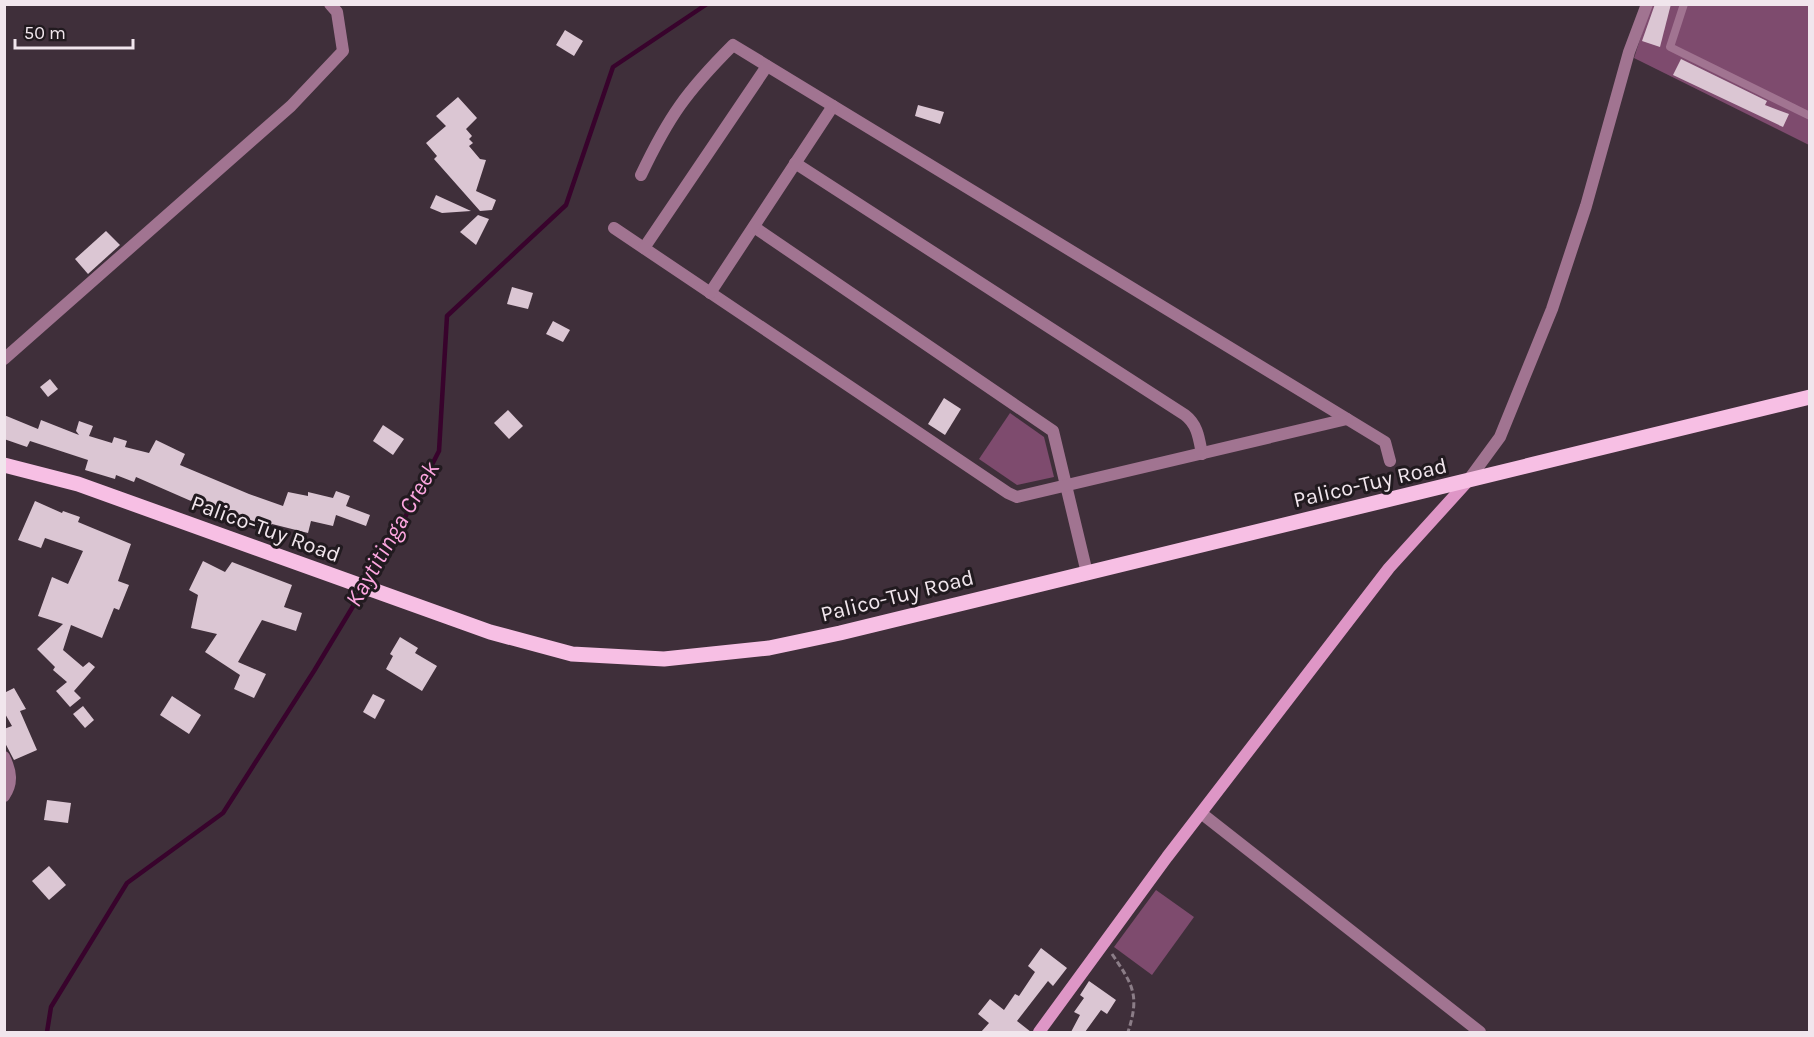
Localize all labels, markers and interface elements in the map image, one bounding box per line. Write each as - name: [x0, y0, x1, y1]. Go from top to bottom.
- scale bar: [15, 12, 134, 50]
- text: 50 m: [24, 22, 66, 44]
- street label: Palico-Tuy Road: [1291, 453, 1450, 513]
- water label: Kaytitinga Creek: [339, 456, 445, 612]
- street label: Palico-Tuy Road: [187, 490, 344, 568]
- street label: Palico-Tuy Road: [818, 564, 977, 628]

